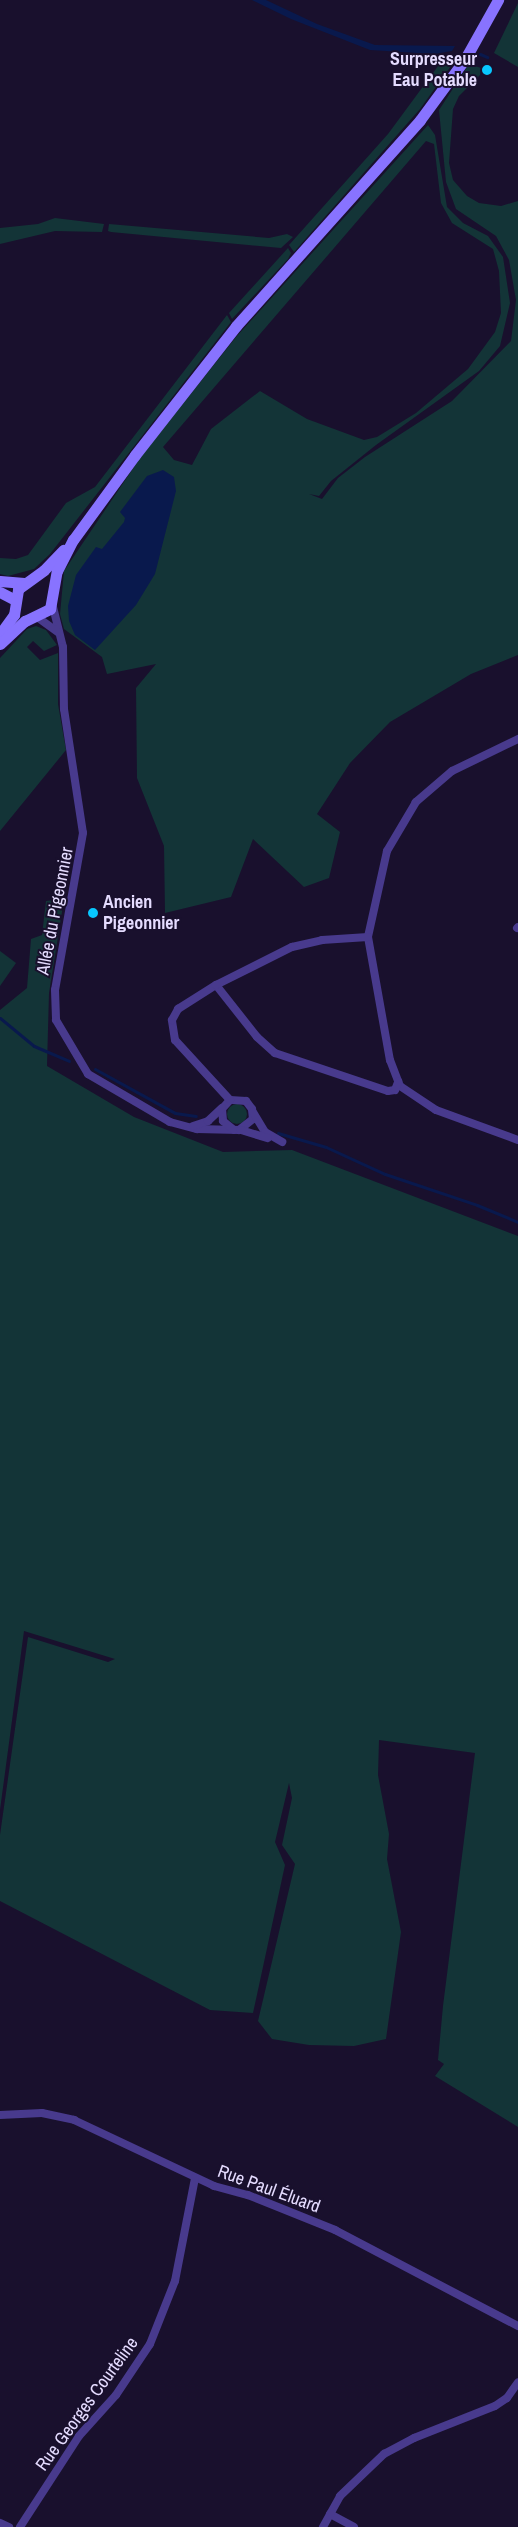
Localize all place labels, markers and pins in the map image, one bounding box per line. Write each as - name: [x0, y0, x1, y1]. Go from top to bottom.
- place label: Surpresseur Eau Potable: [390, 49, 477, 92]
- marker: Surpresseur Eau Potable: [481, 64, 493, 76]
- place label: Ancien Pigeonnier: [103, 892, 179, 934]
- marker: Ancien Pigeonnier: [87, 907, 99, 919]

